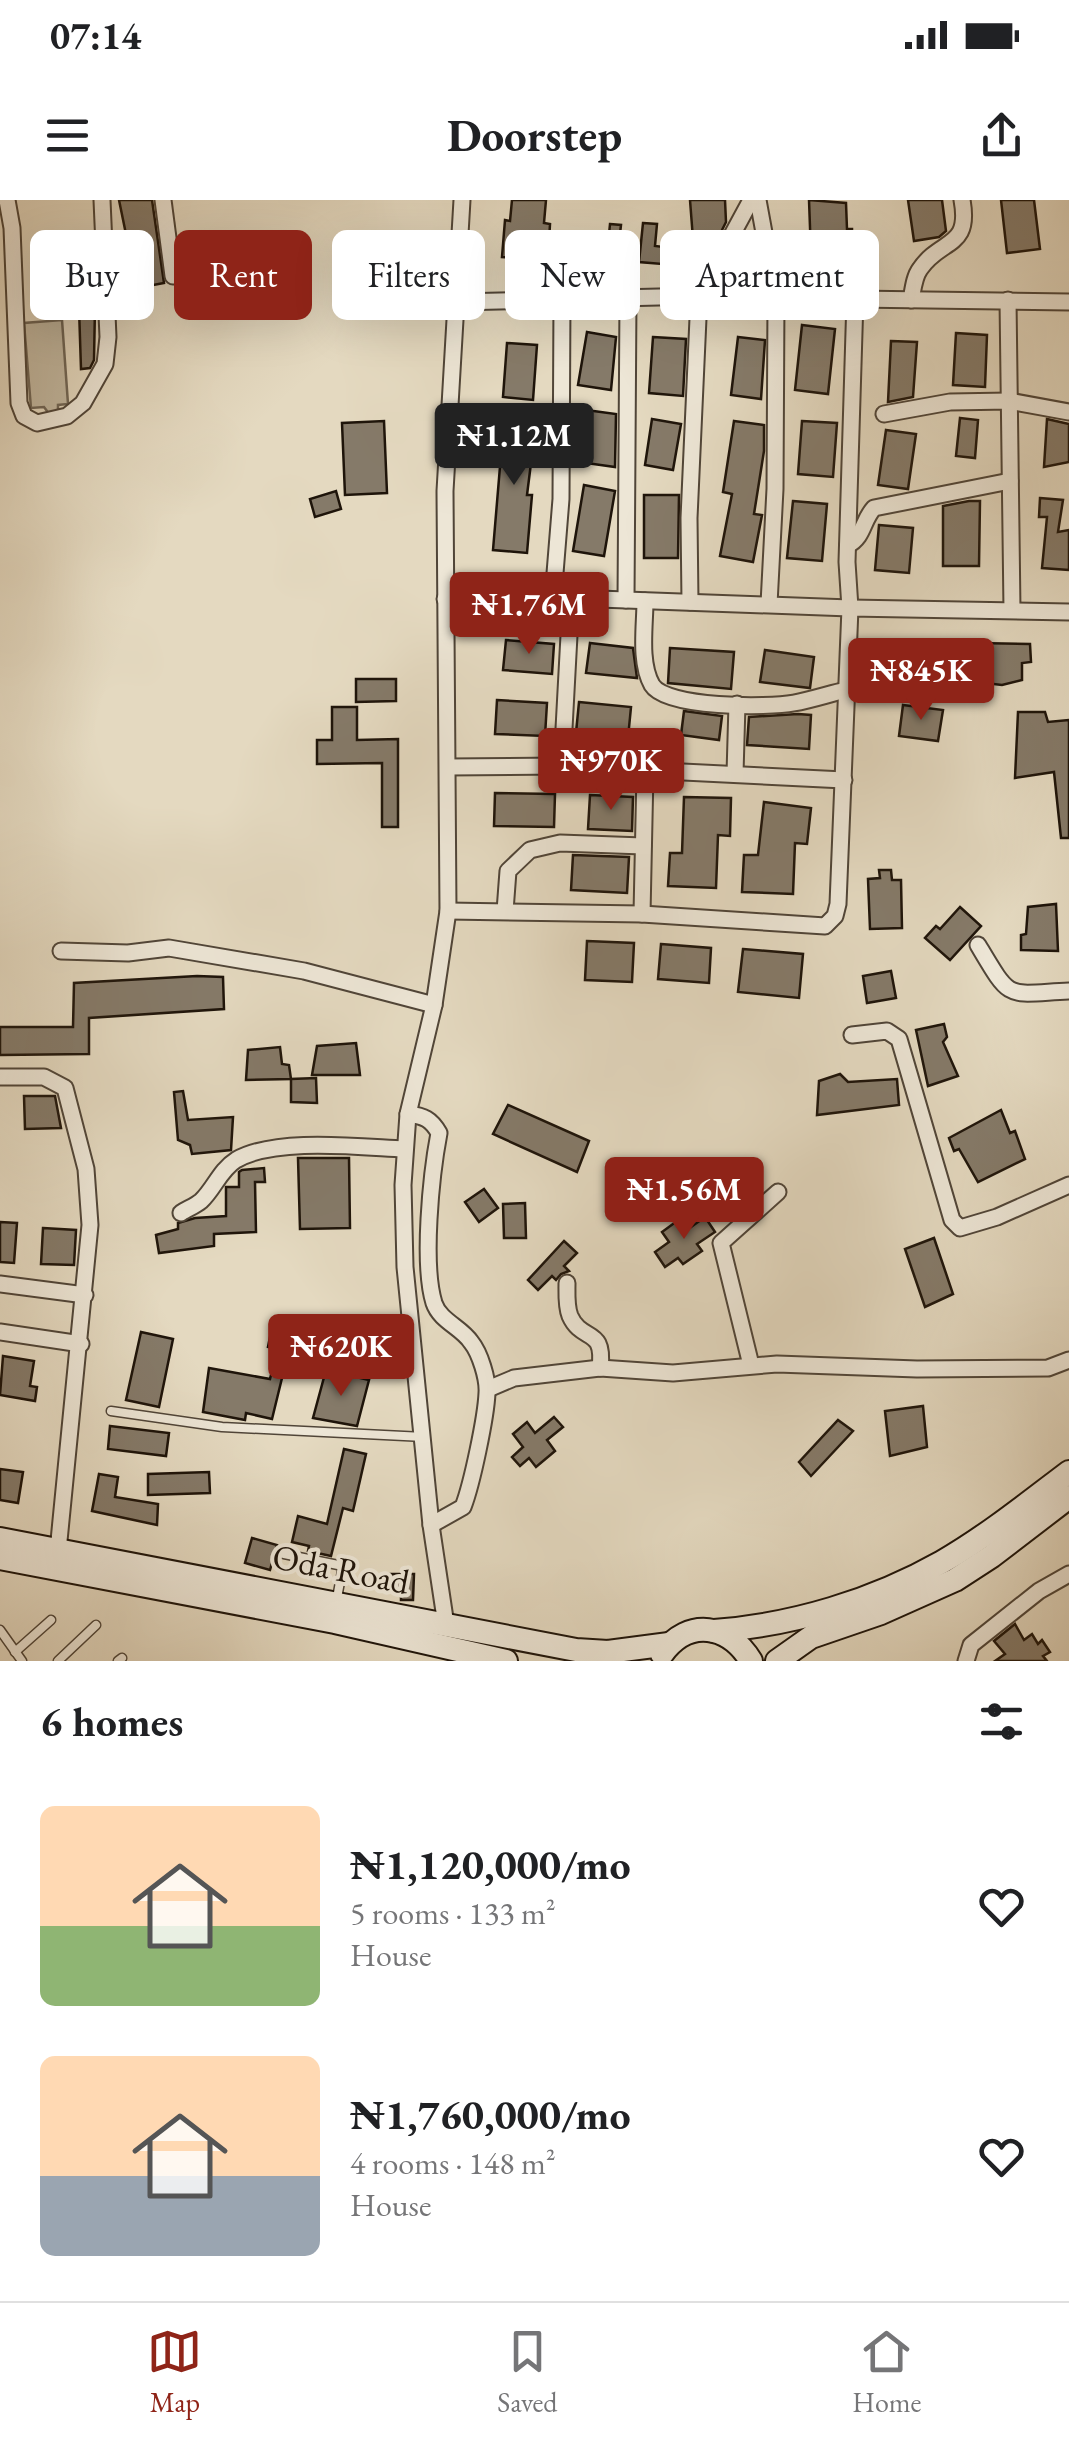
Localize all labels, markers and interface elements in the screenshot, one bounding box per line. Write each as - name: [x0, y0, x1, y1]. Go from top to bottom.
- text: 07:14: [50, 11, 141, 60]
- text: Doorstep: [447, 106, 622, 164]
- icon: menu: [40, 108, 95, 163]
- icon: share: [974, 108, 1029, 163]
- chip: Buy: [30, 230, 154, 320]
- chip: Rent: [174, 230, 312, 320]
- chip: Filters: [332, 230, 485, 320]
- chip: New: [505, 230, 640, 320]
- chip: Apartment: [660, 230, 879, 320]
- pin: ₦1.12M: [433, 403, 595, 488]
- text: ₦1.12M: [457, 414, 571, 456]
- pin: ₦1.76M: [448, 572, 610, 657]
- text: ₦1.76M: [472, 583, 586, 625]
- pin: ₦845K: [851, 638, 991, 723]
- text: ₦845K: [870, 649, 972, 691]
- pin: ₦970K: [541, 728, 681, 813]
- text: ₦970K: [560, 739, 662, 781]
- pin: ₦1.56M: [603, 1157, 765, 1242]
- text: ₦1.56M: [627, 1168, 741, 1210]
- pin: ₦620K: [271, 1314, 411, 1399]
- text: ₦620K: [290, 1325, 392, 1367]
- street label: Oda Road: [269, 1533, 414, 1604]
- text: 6 homes: [40, 1694, 183, 1749]
- icon: filters: [974, 1694, 1029, 1749]
- text: ₦1,120,000/mo: [350, 1837, 631, 1892]
- icon: home: [120, 1846, 240, 1966]
- icon: heart: [974, 1879, 1029, 1934]
- text: 5 rooms · 133 m²: [350, 1892, 556, 1934]
- text: House: [350, 1934, 431, 1976]
- text: ₦1,760,000/mo: [350, 2087, 631, 2142]
- icon: home: [120, 2096, 240, 2216]
- icon: heart: [974, 2129, 1029, 2184]
- text: 4 rooms · 148 m²: [350, 2142, 556, 2184]
- text: House: [350, 2184, 431, 2226]
- tab: Map: [147, 2324, 202, 2420]
- tab: Saved: [497, 2324, 557, 2420]
- tab: Home: [852, 2324, 922, 2420]

